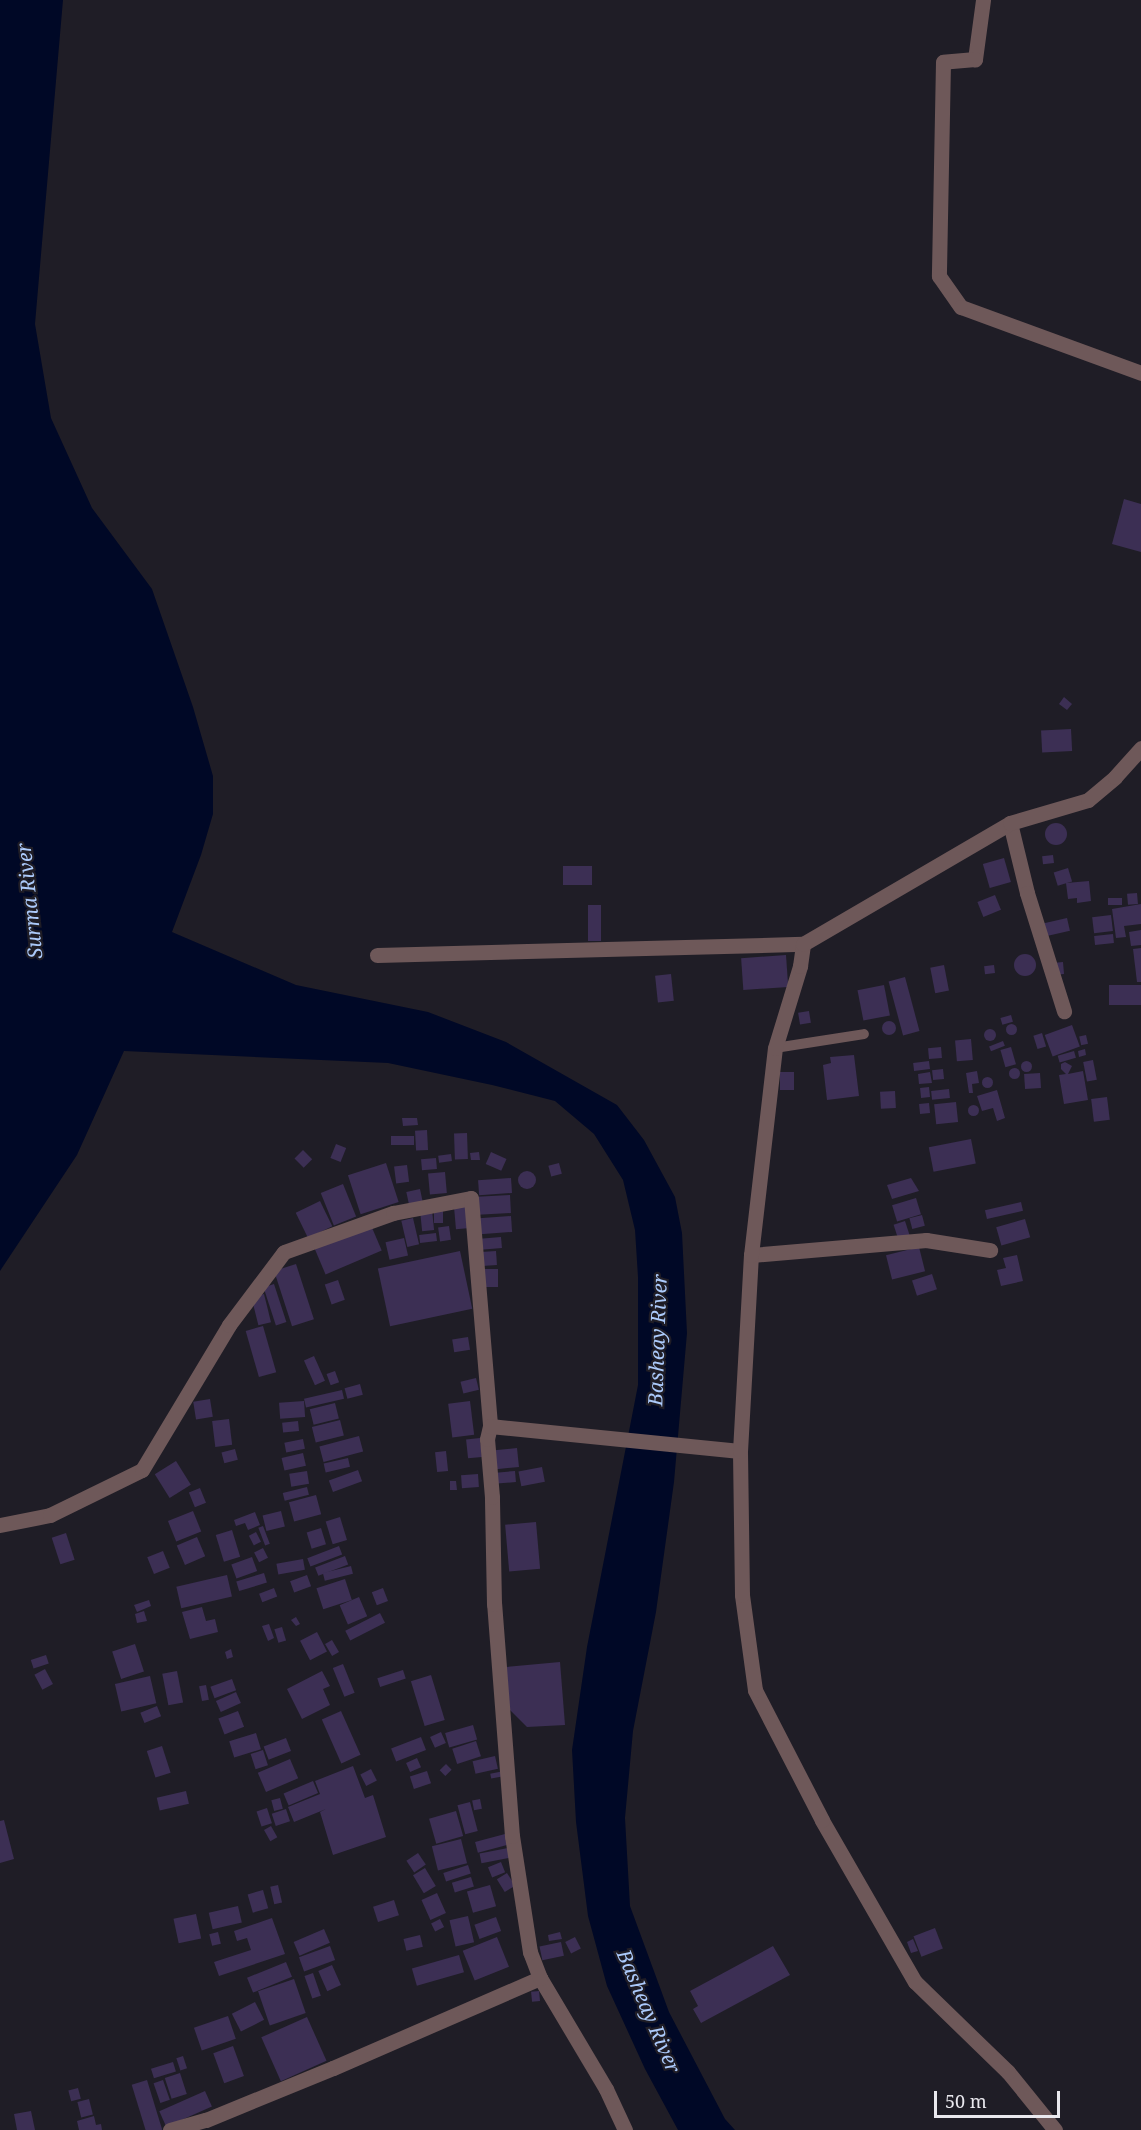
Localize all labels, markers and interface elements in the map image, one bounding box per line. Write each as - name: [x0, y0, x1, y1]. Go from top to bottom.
- water label: Surma River: [11, 842, 47, 960]
- water label: Basheay River: [643, 1274, 671, 1406]
- water label: Basheay River: [612, 1946, 686, 2076]
- scale bar: [937, 2079, 1063, 2117]
- text: 50 m: [945, 2089, 987, 2113]

